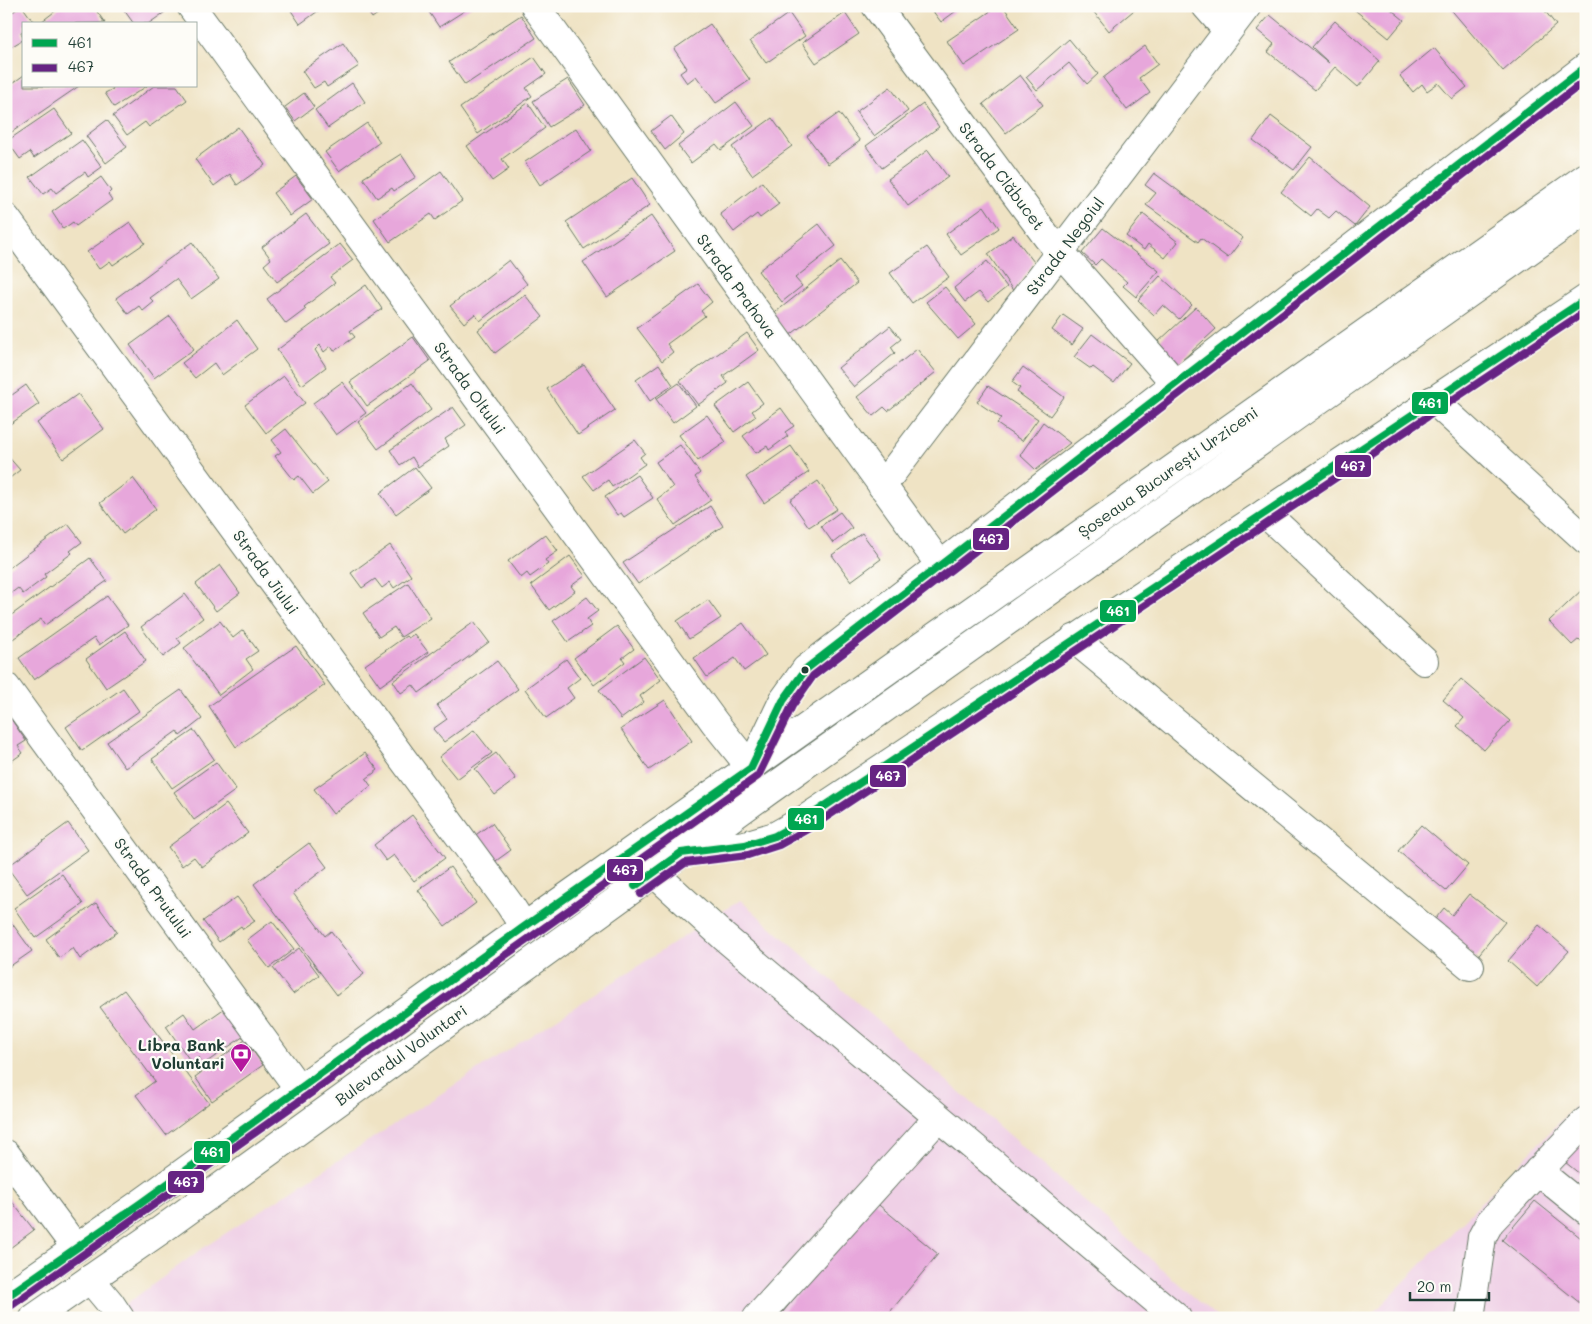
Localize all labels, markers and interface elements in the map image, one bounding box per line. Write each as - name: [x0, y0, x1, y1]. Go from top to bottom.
- legend: [22, 22, 198, 88]
- text: 461: [68, 32, 93, 52]
- text: 467: [68, 56, 94, 76]
- street label: Strada Clăbucet: [955, 117, 1050, 234]
- street label: Strada Negoiul: [1021, 192, 1108, 299]
- street label: Strada Prahova: [692, 229, 782, 342]
- street label: Strada Oltului: [430, 337, 511, 438]
- line badge: 461: [1411, 391, 1449, 415]
- text: 461: [1418, 393, 1442, 412]
- street label: Șoseaua București Urziceni: [1074, 401, 1262, 543]
- line badge: 467: [1334, 454, 1372, 478]
- text: 467: [1340, 456, 1366, 475]
- street label: Strada Jiului: [229, 525, 304, 618]
- line badge: 467: [972, 527, 1010, 551]
- text: 467: [978, 529, 1004, 548]
- line badge: 461: [1099, 599, 1137, 623]
- text: 461: [1106, 601, 1130, 620]
- unlabelled marker: [800, 665, 810, 675]
- line badge: 467: [869, 764, 907, 788]
- text: 467: [875, 766, 901, 785]
- line badge: 461: [787, 807, 825, 831]
- text: 461: [794, 809, 818, 828]
- street label: Strada Prutului: [110, 833, 197, 942]
- line badge: 467: [606, 858, 644, 882]
- text: 467: [612, 860, 638, 879]
- street label: Bulevardul Voluntari: [330, 1000, 471, 1110]
- place label: Libra Bank Voluntari: [138, 1034, 225, 1073]
- bank icon: Libra Bank Voluntari: [229, 1042, 253, 1073]
- line badge: 461: [193, 1140, 231, 1164]
- text: 461: [200, 1142, 224, 1161]
- line badge: 467: [167, 1170, 205, 1194]
- text: 467: [173, 1172, 199, 1191]
- scale bar: [1410, 1269, 1488, 1301]
- text: 20 m: [1417, 1276, 1451, 1296]

